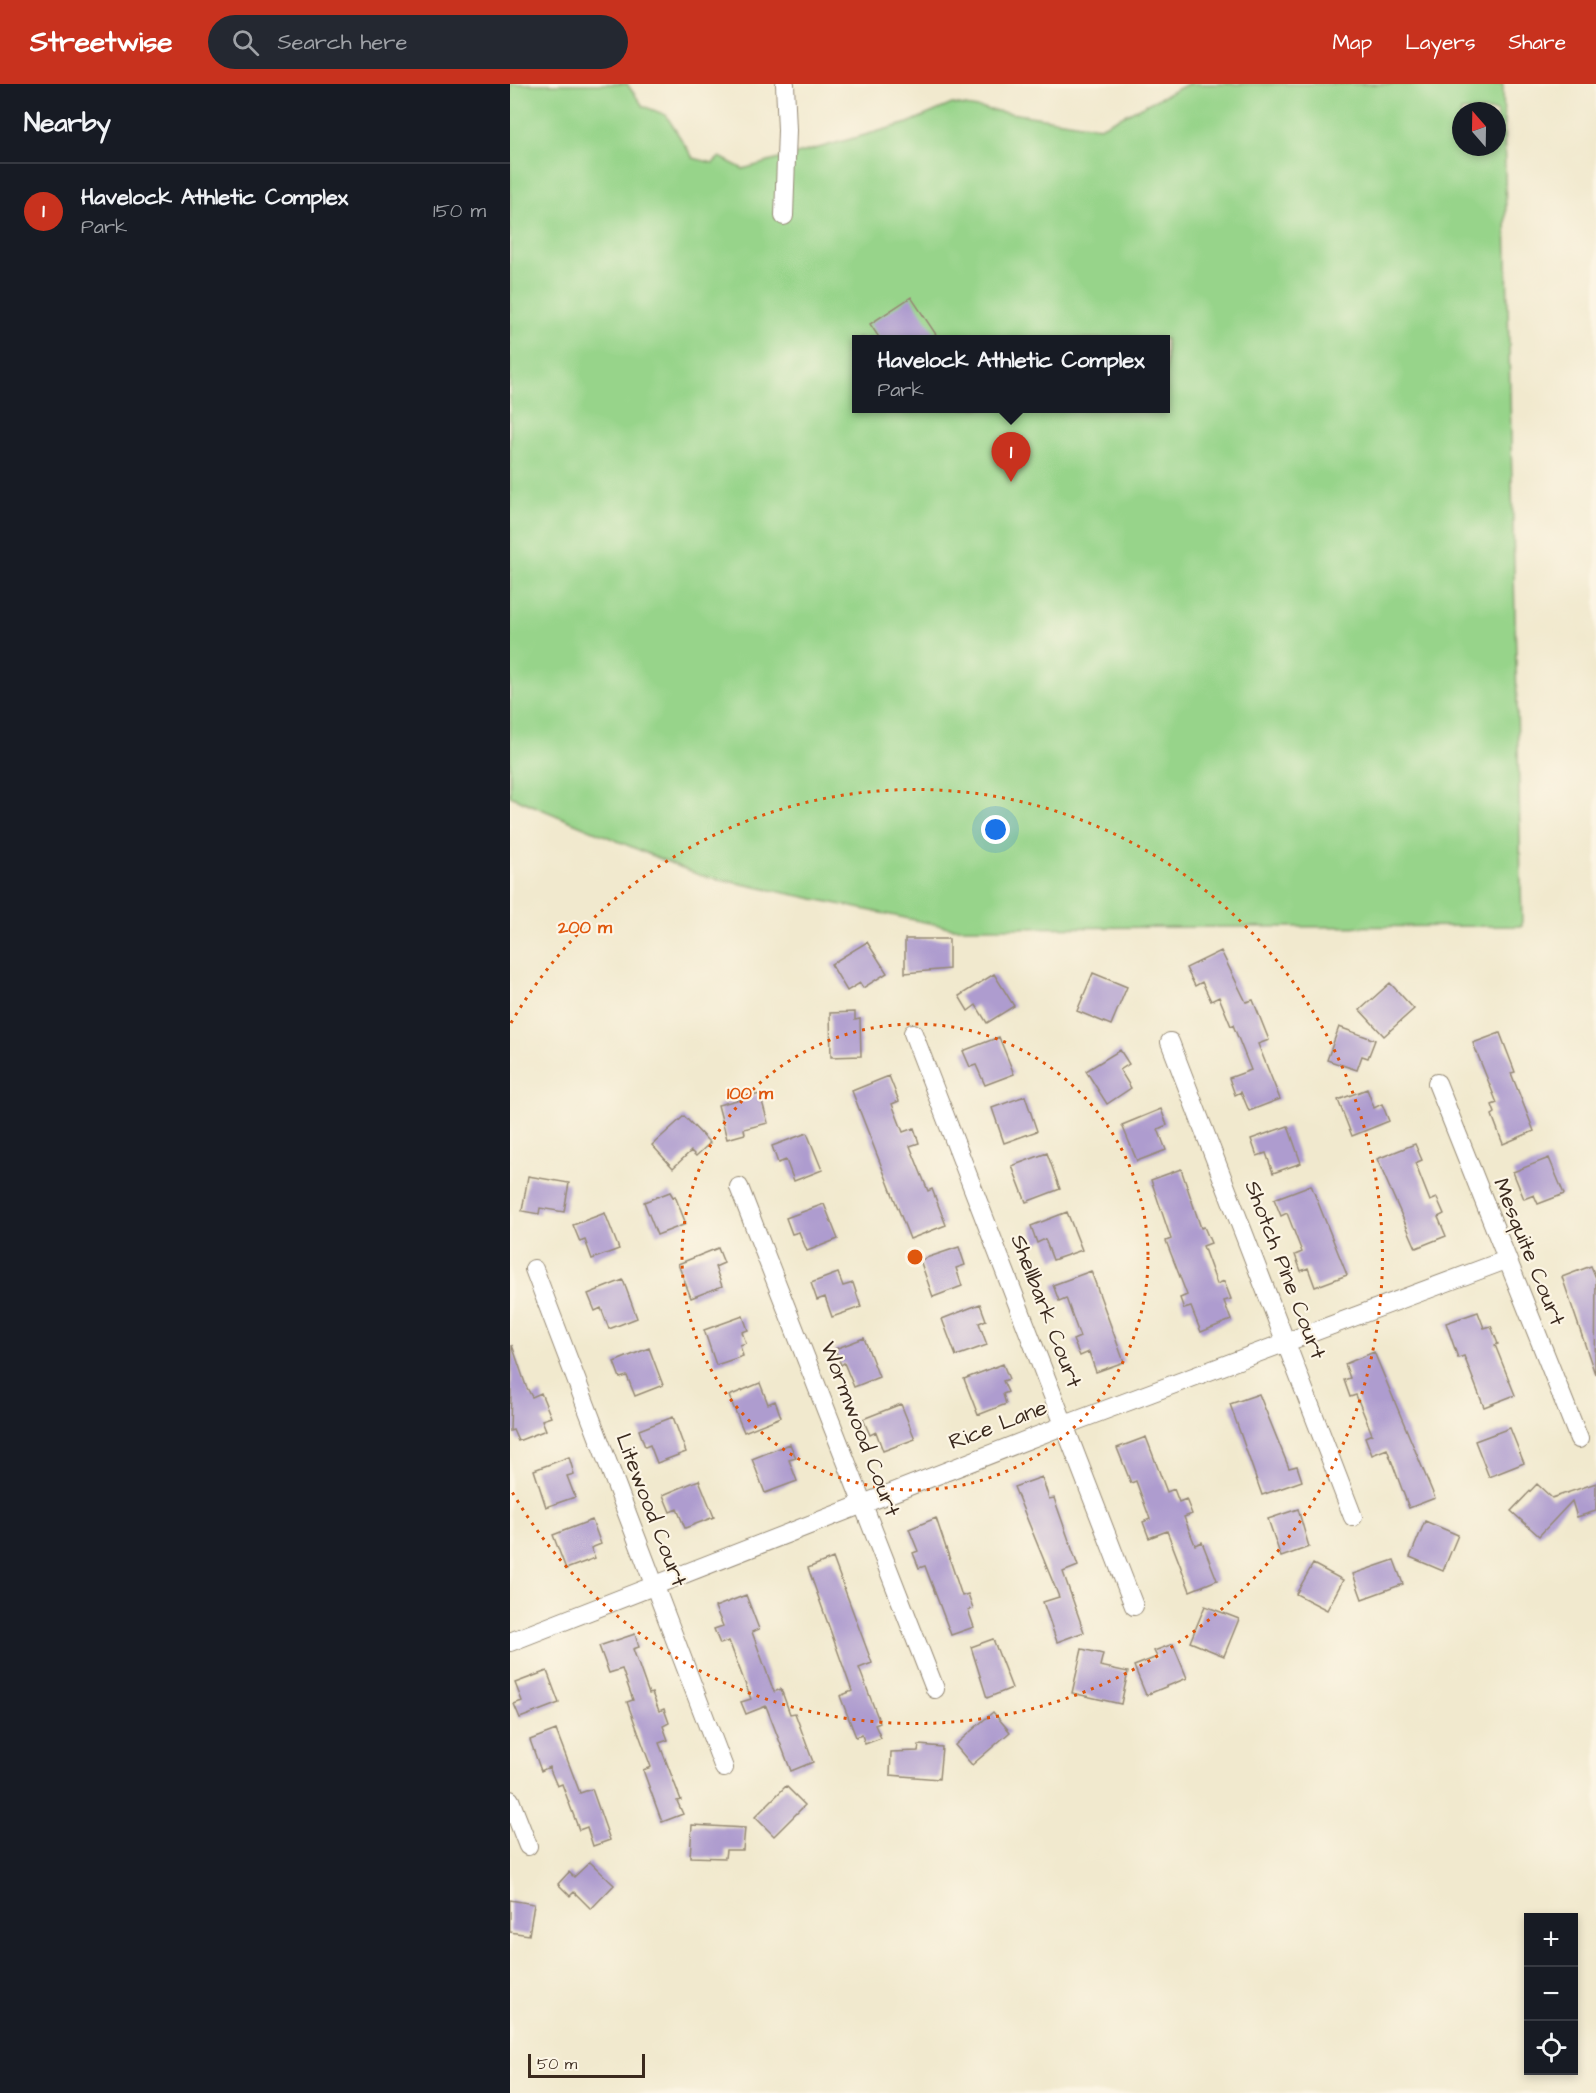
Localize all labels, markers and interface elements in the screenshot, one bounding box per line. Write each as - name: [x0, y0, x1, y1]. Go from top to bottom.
- search box: [208, 15, 628, 69]
- text: Streetwise: [30, 23, 172, 62]
- icon: search: [229, 26, 262, 59]
- text: Search here: [277, 27, 407, 58]
- text: Map: [1332, 28, 1372, 57]
- text: Layers: [1405, 28, 1475, 57]
- text: Share: [1508, 28, 1566, 57]
- north arrow: [1452, 102, 1506, 156]
- text: Nearby: [24, 105, 111, 141]
- text: Havelock Athletic Complex: [81, 182, 348, 213]
- text: 1: [42, 197, 45, 225]
- text: 150 m: [433, 197, 486, 225]
- text: Park: [81, 213, 127, 241]
- popup: [852, 335, 1170, 413]
- text: Havelock Athletic Complex: [877, 345, 1145, 376]
- text: Park: [877, 376, 924, 404]
- pin: 1: [992, 432, 1030, 482]
- your location: [981, 815, 1010, 844]
- text: 200 m: [557, 915, 613, 940]
- text: 100 m: [727, 1081, 774, 1106]
- street label: Mesquite Court: [1485, 1174, 1573, 1331]
- street label: Shotch Pine Court: [1237, 1176, 1333, 1364]
- street label: Shellbark Court: [1002, 1230, 1090, 1392]
- centre of rings: [905, 1247, 925, 1267]
- street label: Wormwood Court: [812, 1337, 908, 1521]
- street label: Rice Lane: [944, 1392, 1052, 1458]
- street label: Litewood Court: [607, 1429, 695, 1591]
- map controls: [1524, 1913, 1578, 2075]
- button: +: [1524, 1913, 1578, 1967]
- button: −: [1524, 1967, 1578, 2021]
- button: locate: [1524, 2021, 1578, 2075]
- scale bar: [528, 2051, 645, 2078]
- text: 50 m: [537, 2053, 577, 2075]

